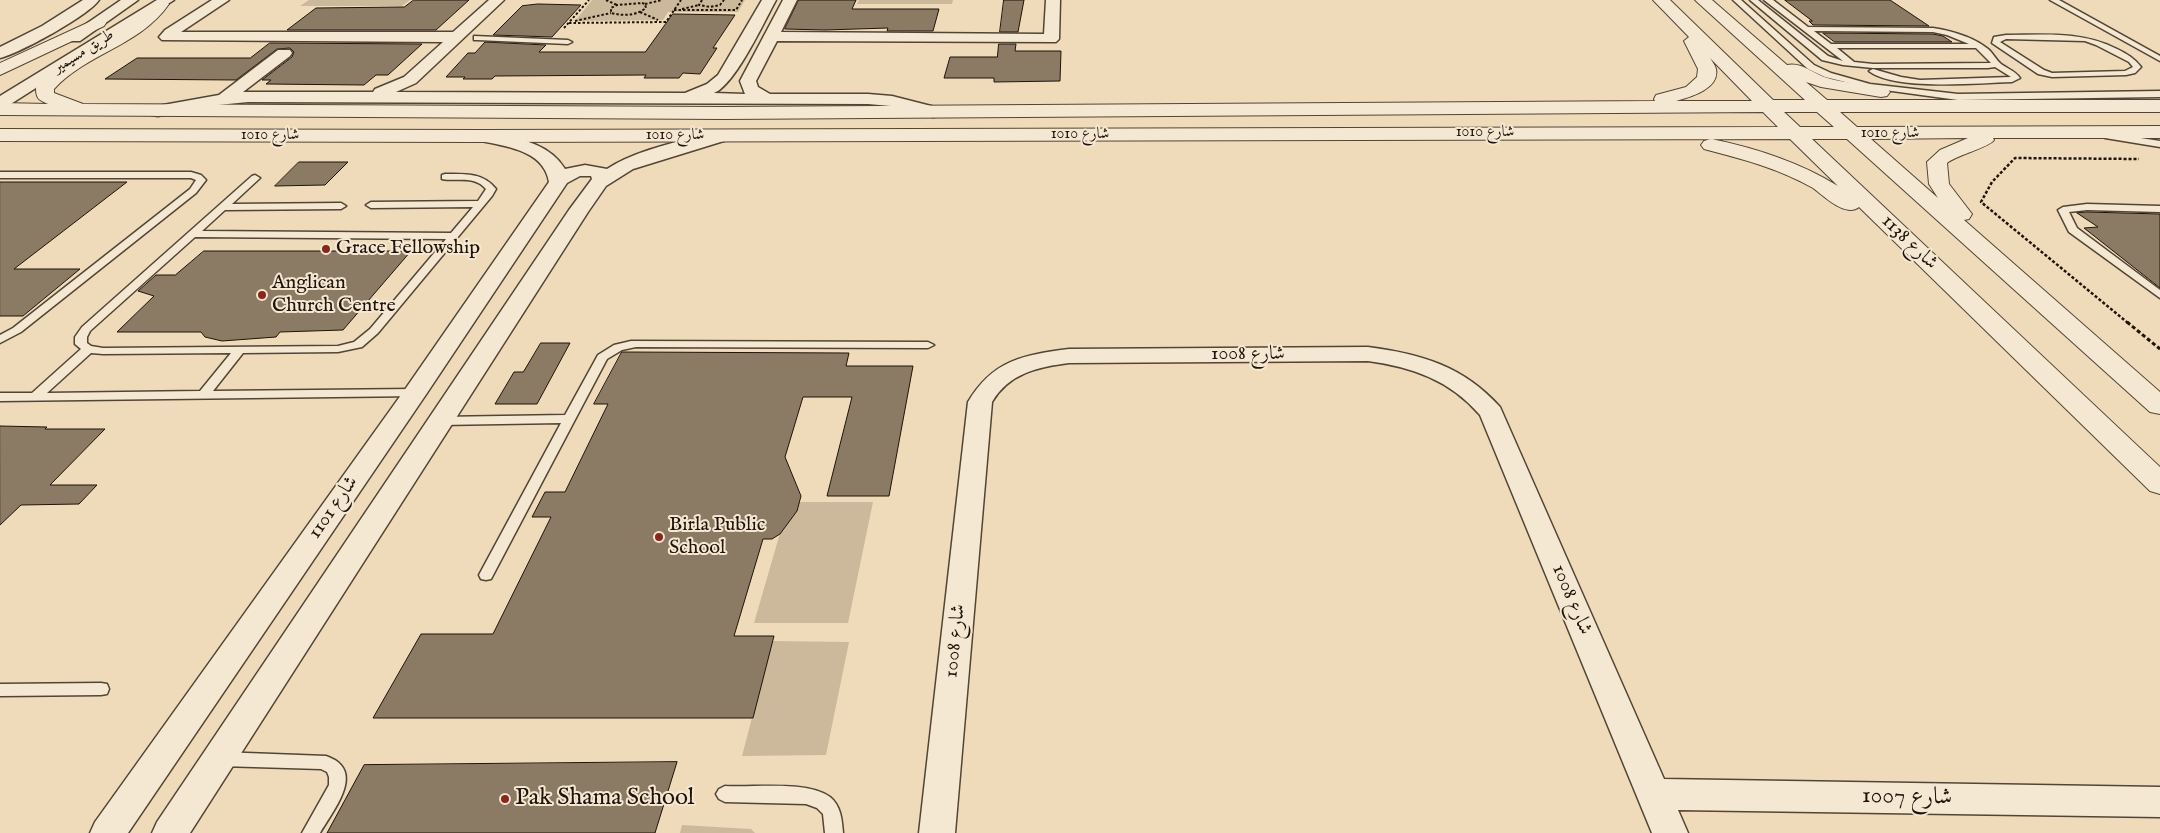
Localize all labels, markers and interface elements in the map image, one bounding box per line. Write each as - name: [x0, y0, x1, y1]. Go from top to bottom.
- street label: طريق مسيمير: [50, 26, 118, 78]
- street label: شارع 1010: [1456, 123, 1514, 143]
- street label: شارع 1010: [1861, 124, 1919, 144]
- street label: شارع 1010: [1051, 125, 1109, 145]
- street label: شارع 1010: [241, 126, 299, 146]
- street label: شارع 1010: [646, 126, 704, 146]
- street label: شارع 1138: [1876, 210, 1942, 276]
- place label: Grace Fellowship: [336, 237, 480, 261]
- marker: Grace Fellowship: [320, 243, 332, 255]
- place label: Anglican Church Centre: [272, 272, 396, 319]
- marker: Anglican Church Centre: [256, 289, 268, 301]
- street label: شارع 1008: [1211, 343, 1285, 367]
- street label: شارع 1101: [304, 472, 364, 544]
- place label: Birla Public School: [669, 514, 765, 561]
- marker: Birla Public School: [653, 531, 665, 543]
- street label: شارع 1008: [1546, 561, 1596, 639]
- street label: شارع 1008: [940, 603, 972, 679]
- street label: شارع 1007: [1861, 783, 1953, 813]
- place label: Pak Shama School: [515, 785, 694, 813]
- marker: Pak Shama School: [499, 793, 511, 805]

